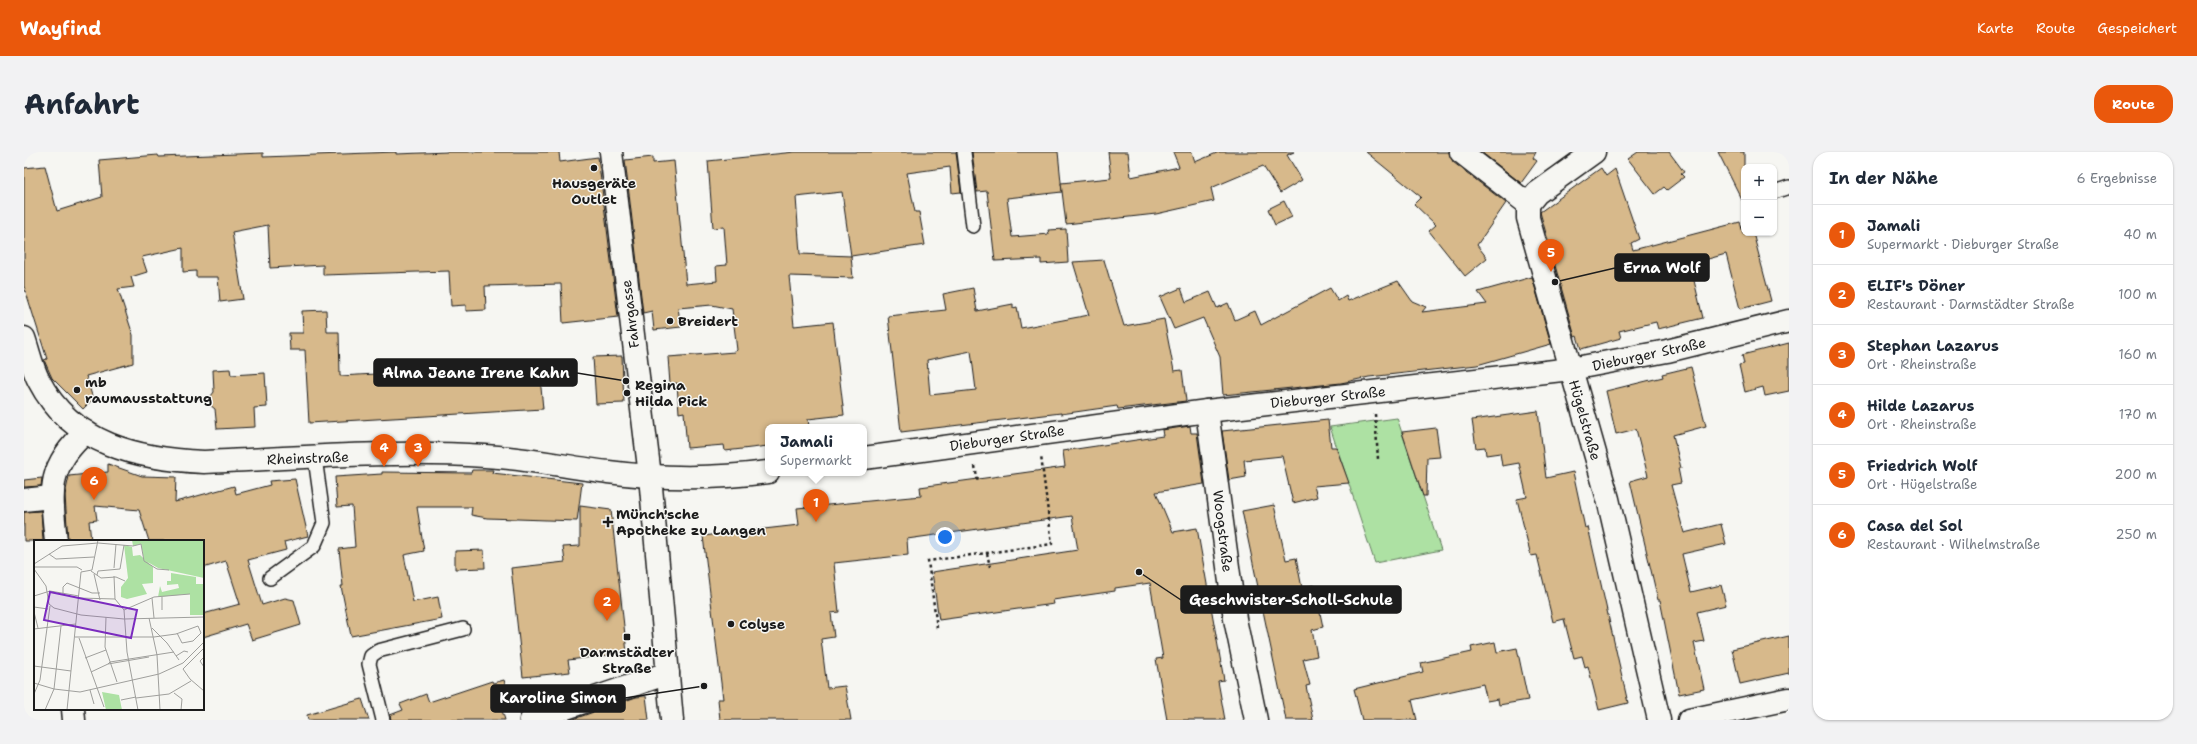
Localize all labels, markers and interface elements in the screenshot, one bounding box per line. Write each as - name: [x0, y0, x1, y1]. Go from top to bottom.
- text: Wayfind: [20, 16, 101, 41]
- text: Karte: [1977, 19, 2014, 37]
- text: Route: [2036, 19, 2075, 37]
- text: Gespeichert: [2097, 19, 2177, 37]
- text: Anfahrt: [24, 85, 140, 123]
- button: Route: [2094, 85, 2173, 123]
- marker: Hausgeräte Outlet: [589, 163, 599, 173]
- map controls: [1741, 164, 1777, 236]
- button: +: [1741, 164, 1777, 200]
- text: In der Nähe: [1829, 167, 1938, 189]
- text: 6 Ergebnisse: [2077, 170, 2157, 187]
- place label: Hausgeräte Outlet: [552, 174, 636, 208]
- button: −: [1741, 200, 1777, 236]
- text: Jamali: [1867, 216, 1920, 236]
- text: 1: [1839, 226, 1845, 243]
- text: 40 m: [2123, 226, 2157, 243]
- text: Supermarkt · Dieburger Straße: [1867, 236, 2059, 253]
- pin: 5: [1538, 239, 1564, 272]
- callout: Erna Wolf: [1615, 254, 1709, 281]
- text: Erna Wolf: [1623, 258, 1701, 278]
- text: ELIF's Döner: [1867, 276, 1965, 296]
- street label: Fahrgasse: [617, 279, 643, 349]
- text: 2: [1837, 286, 1847, 303]
- text: 100 m: [2118, 286, 2157, 303]
- text: Restaurant · Darmstädter Straße: [1867, 296, 2075, 313]
- place label: Breidert: [678, 312, 738, 330]
- marker: Breidert: [665, 316, 675, 326]
- street label: Dieburger Straße: [1591, 333, 1708, 375]
- text: Stephan Lazarus: [1867, 336, 1999, 356]
- text: 3: [1837, 346, 1847, 363]
- text: 160 m: [2119, 346, 2157, 363]
- text: Ort · Rheinstraße: [1867, 356, 1977, 373]
- callout: Alma Jeane Irene Kahn: [374, 359, 577, 386]
- text: Alma Jeane Irene Kahn: [382, 363, 570, 383]
- place label: mb raumausstattung: [85, 373, 212, 407]
- place label: Regina Hilda Pick: [635, 376, 707, 410]
- street label: Hügelstraße: [1565, 378, 1605, 462]
- street label: Dieburger Straße: [1269, 382, 1387, 412]
- marker: mb raumausstattung: [72, 385, 82, 395]
- marker: Regina Hilda Pick: [622, 388, 632, 398]
- text: Hilde Lazarus: [1867, 396, 1974, 416]
- text: 4: [1837, 406, 1847, 423]
- text: 170 m: [2119, 406, 2157, 423]
- text: Ort · Rheinstraße: [1867, 416, 1977, 433]
- street label: Dieburger Straße: [948, 421, 1066, 455]
- popup: [765, 424, 867, 476]
- text: Jamali: [780, 432, 833, 452]
- pin: 4: [371, 434, 397, 467]
- pin: 3: [405, 434, 431, 467]
- street label: Rheinstraße: [267, 448, 349, 468]
- text: Supermarkt: [780, 452, 852, 469]
- text: Friedrich Wolf: [1867, 456, 1978, 476]
- text: 5: [1838, 466, 1846, 483]
- text: 200 m: [2115, 466, 2157, 483]
- pin: 6: [81, 467, 107, 500]
- text: Ort · Hügelstraße: [1867, 476, 1977, 493]
- pin: 1: [803, 489, 829, 522]
- street label: Woogstraße: [1209, 489, 1237, 573]
- place label: Münch'sche Apotheke zu Langen: [616, 505, 766, 539]
- text: Casa del Sol: [1867, 516, 1963, 536]
- marker: Münch'sche Apotheke zu Langen: [603, 517, 613, 527]
- text: 6: [1837, 526, 1847, 543]
- text: 250 m: [2116, 526, 2157, 543]
- your location: [935, 527, 955, 547]
- text: Restaurant · Wilhelmstraße: [1867, 536, 2040, 553]
- inset map: [34, 540, 204, 710]
- callout: Geschwister-Scholl-Schule: [1181, 586, 1401, 613]
- pin: 2: [594, 588, 620, 621]
- text: Geschwister-Scholl-Schule: [1189, 590, 1393, 610]
- place label: Colyse: [739, 615, 785, 633]
- marker: Colyse: [726, 619, 736, 629]
- marker: Darmstädter Straße: [622, 632, 632, 642]
- place label: Darmstädter Straße: [580, 643, 675, 677]
- callout: Karoline Simon: [491, 685, 625, 712]
- text: Karoline Simon: [499, 688, 617, 708]

